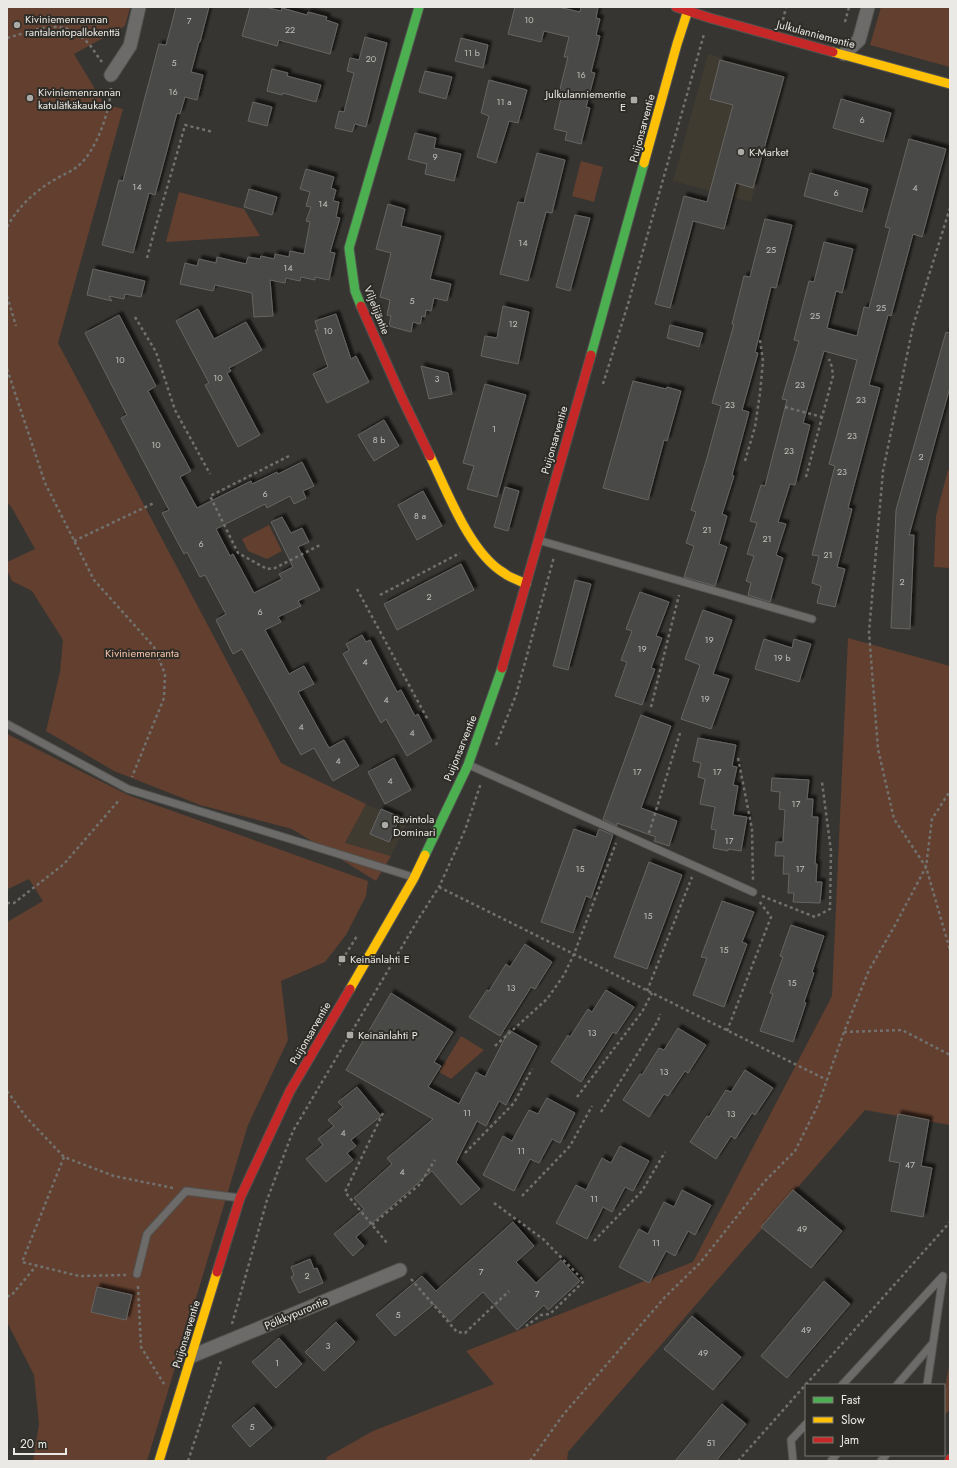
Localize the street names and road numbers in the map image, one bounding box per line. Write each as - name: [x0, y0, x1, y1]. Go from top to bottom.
- street label: Julkulanniementie: [773, 15, 857, 52]
- street label: Puijonsarventie: [625, 92, 659, 164]
- street label: Viljelijäntie: [360, 283, 394, 337]
- street label: Puijonsarventie: [537, 404, 571, 476]
- street label: Puijonsarventie: [439, 712, 481, 783]
- street label: Puijonsarventie: [286, 998, 335, 1067]
- street label: Pölkkypurontie: [262, 1292, 331, 1334]
- street label: Puijonsarventie: [168, 1298, 204, 1370]

